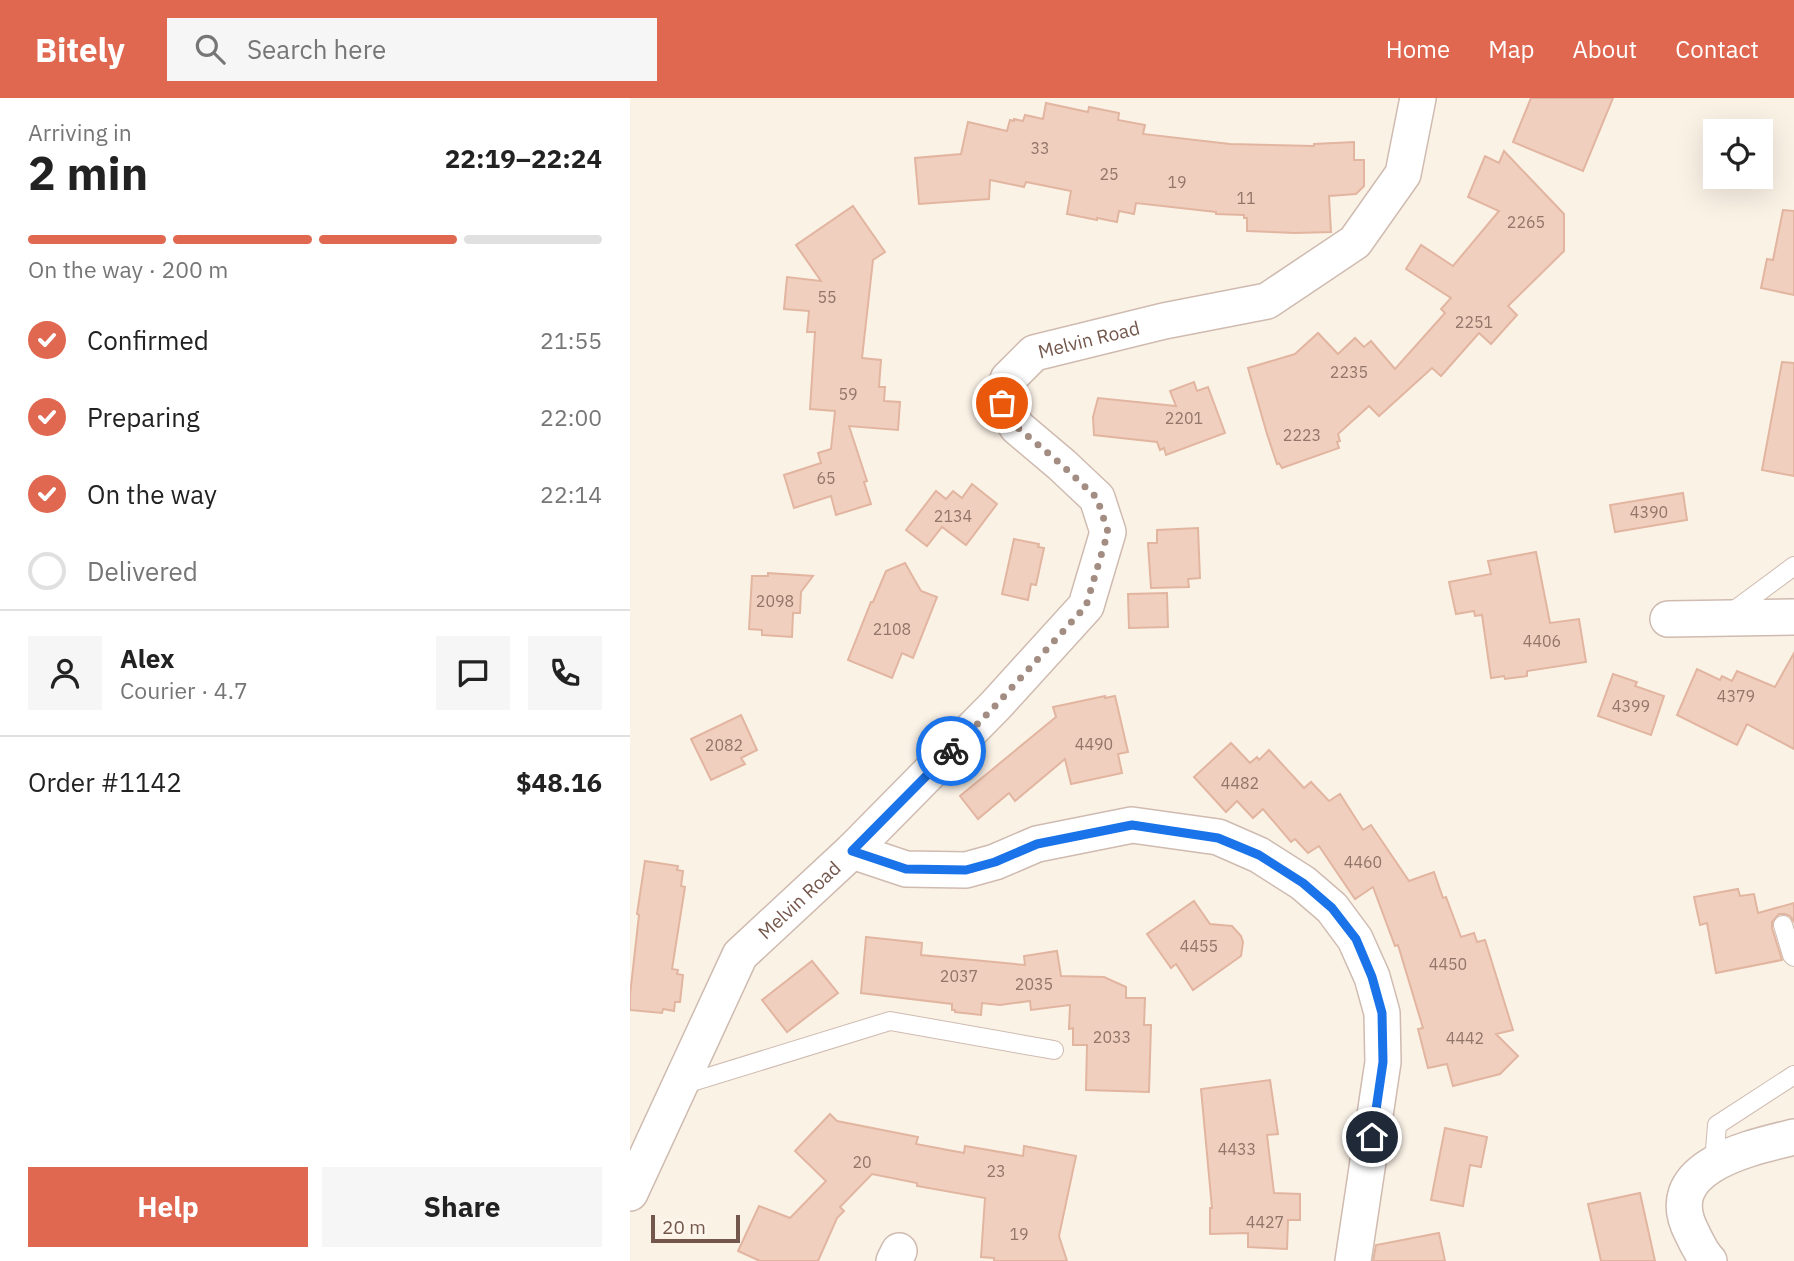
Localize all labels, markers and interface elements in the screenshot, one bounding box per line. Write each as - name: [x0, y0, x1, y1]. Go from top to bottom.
- search box: [167, 18, 657, 81]
- text: Bitely: [35, 28, 125, 71]
- icon: search: [191, 30, 229, 68]
- text: Search here: [247, 32, 386, 66]
- text: Home: [1386, 33, 1450, 65]
- text: Map: [1488, 33, 1534, 65]
- text: About: [1572, 33, 1637, 65]
- text: Contact: [1675, 33, 1759, 65]
- text: Arriving in: [28, 117, 132, 147]
- map controls: [1703, 119, 1773, 189]
- button: locate: [1703, 119, 1773, 189]
- house number: 33: [1030, 138, 1050, 158]
- text: 22:19–22:24: [445, 141, 602, 175]
- text: 2 min: [28, 143, 148, 203]
- house number: 25: [1099, 164, 1119, 184]
- house number: 19: [1167, 172, 1187, 192]
- house number: 11: [1236, 188, 1256, 208]
- house number: 2265: [1507, 212, 1545, 232]
- text: On the way · 200 m: [28, 254, 228, 284]
- house number: 55: [817, 287, 837, 307]
- house number: 2251: [1455, 312, 1493, 332]
- street label: Melvin Road: [1035, 315, 1142, 364]
- icon: check: [28, 321, 66, 359]
- text: Confirmed: [87, 323, 209, 357]
- text: 21:55: [540, 325, 602, 355]
- house number: 2235: [1330, 362, 1368, 382]
- pin: [972, 373, 1032, 433]
- house number: 59: [838, 384, 858, 404]
- icon: bag: [983, 384, 1021, 422]
- icon: check: [28, 398, 66, 436]
- text: Preparing: [87, 400, 200, 434]
- text: 22:00: [540, 402, 602, 432]
- house number: 2201: [1165, 408, 1203, 428]
- house number: 2223: [1283, 425, 1321, 445]
- house number: 65: [816, 468, 836, 488]
- icon: check: [28, 475, 66, 513]
- text: On the way: [87, 477, 217, 511]
- text: 22:14: [540, 479, 602, 509]
- house number: 4390: [1630, 502, 1668, 522]
- house number: 2134: [934, 506, 972, 526]
- text: Delivered: [87, 554, 198, 588]
- house number: 2098: [756, 591, 794, 611]
- house number: 2108: [873, 619, 911, 639]
- house number: 4406: [1523, 631, 1561, 651]
- button: person: [28, 636, 102, 710]
- button: chat: [436, 636, 510, 710]
- button: phone: [528, 636, 602, 710]
- text: Alex: [120, 641, 174, 675]
- text: Courier · 4.7: [120, 675, 248, 705]
- house number: 4379: [1717, 686, 1755, 706]
- house number: 4399: [1612, 696, 1650, 716]
- courier: [916, 716, 986, 786]
- icon: bike: [932, 732, 970, 770]
- house number: 4490: [1075, 734, 1113, 754]
- house number: 2082: [705, 735, 743, 755]
- text: Order #1142: [28, 765, 182, 799]
- text: $48.16: [516, 765, 602, 799]
- house number: 4482: [1221, 773, 1259, 793]
- house number: 4460: [1344, 852, 1382, 872]
- street label: Melvin Road: [753, 856, 845, 944]
- house number: 4455: [1180, 936, 1218, 956]
- house number: 4450: [1429, 954, 1467, 974]
- house number: 2037: [940, 966, 978, 986]
- house number: 2035: [1015, 974, 1053, 994]
- house number: 2033: [1093, 1027, 1131, 1047]
- house number: 4442: [1446, 1028, 1484, 1048]
- pin: [1342, 1107, 1402, 1167]
- icon: home: [1353, 1118, 1391, 1156]
- house number: 4433: [1218, 1139, 1256, 1159]
- house number: 20: [852, 1152, 872, 1172]
- house number: 23: [986, 1161, 1006, 1181]
- button: Help: [28, 1167, 308, 1247]
- button: Share: [322, 1167, 602, 1247]
- scale bar: [651, 1212, 740, 1244]
- house number: 4427: [1246, 1212, 1284, 1232]
- text: 20 m: [662, 1215, 706, 1239]
- house number: 19: [1009, 1224, 1029, 1244]

